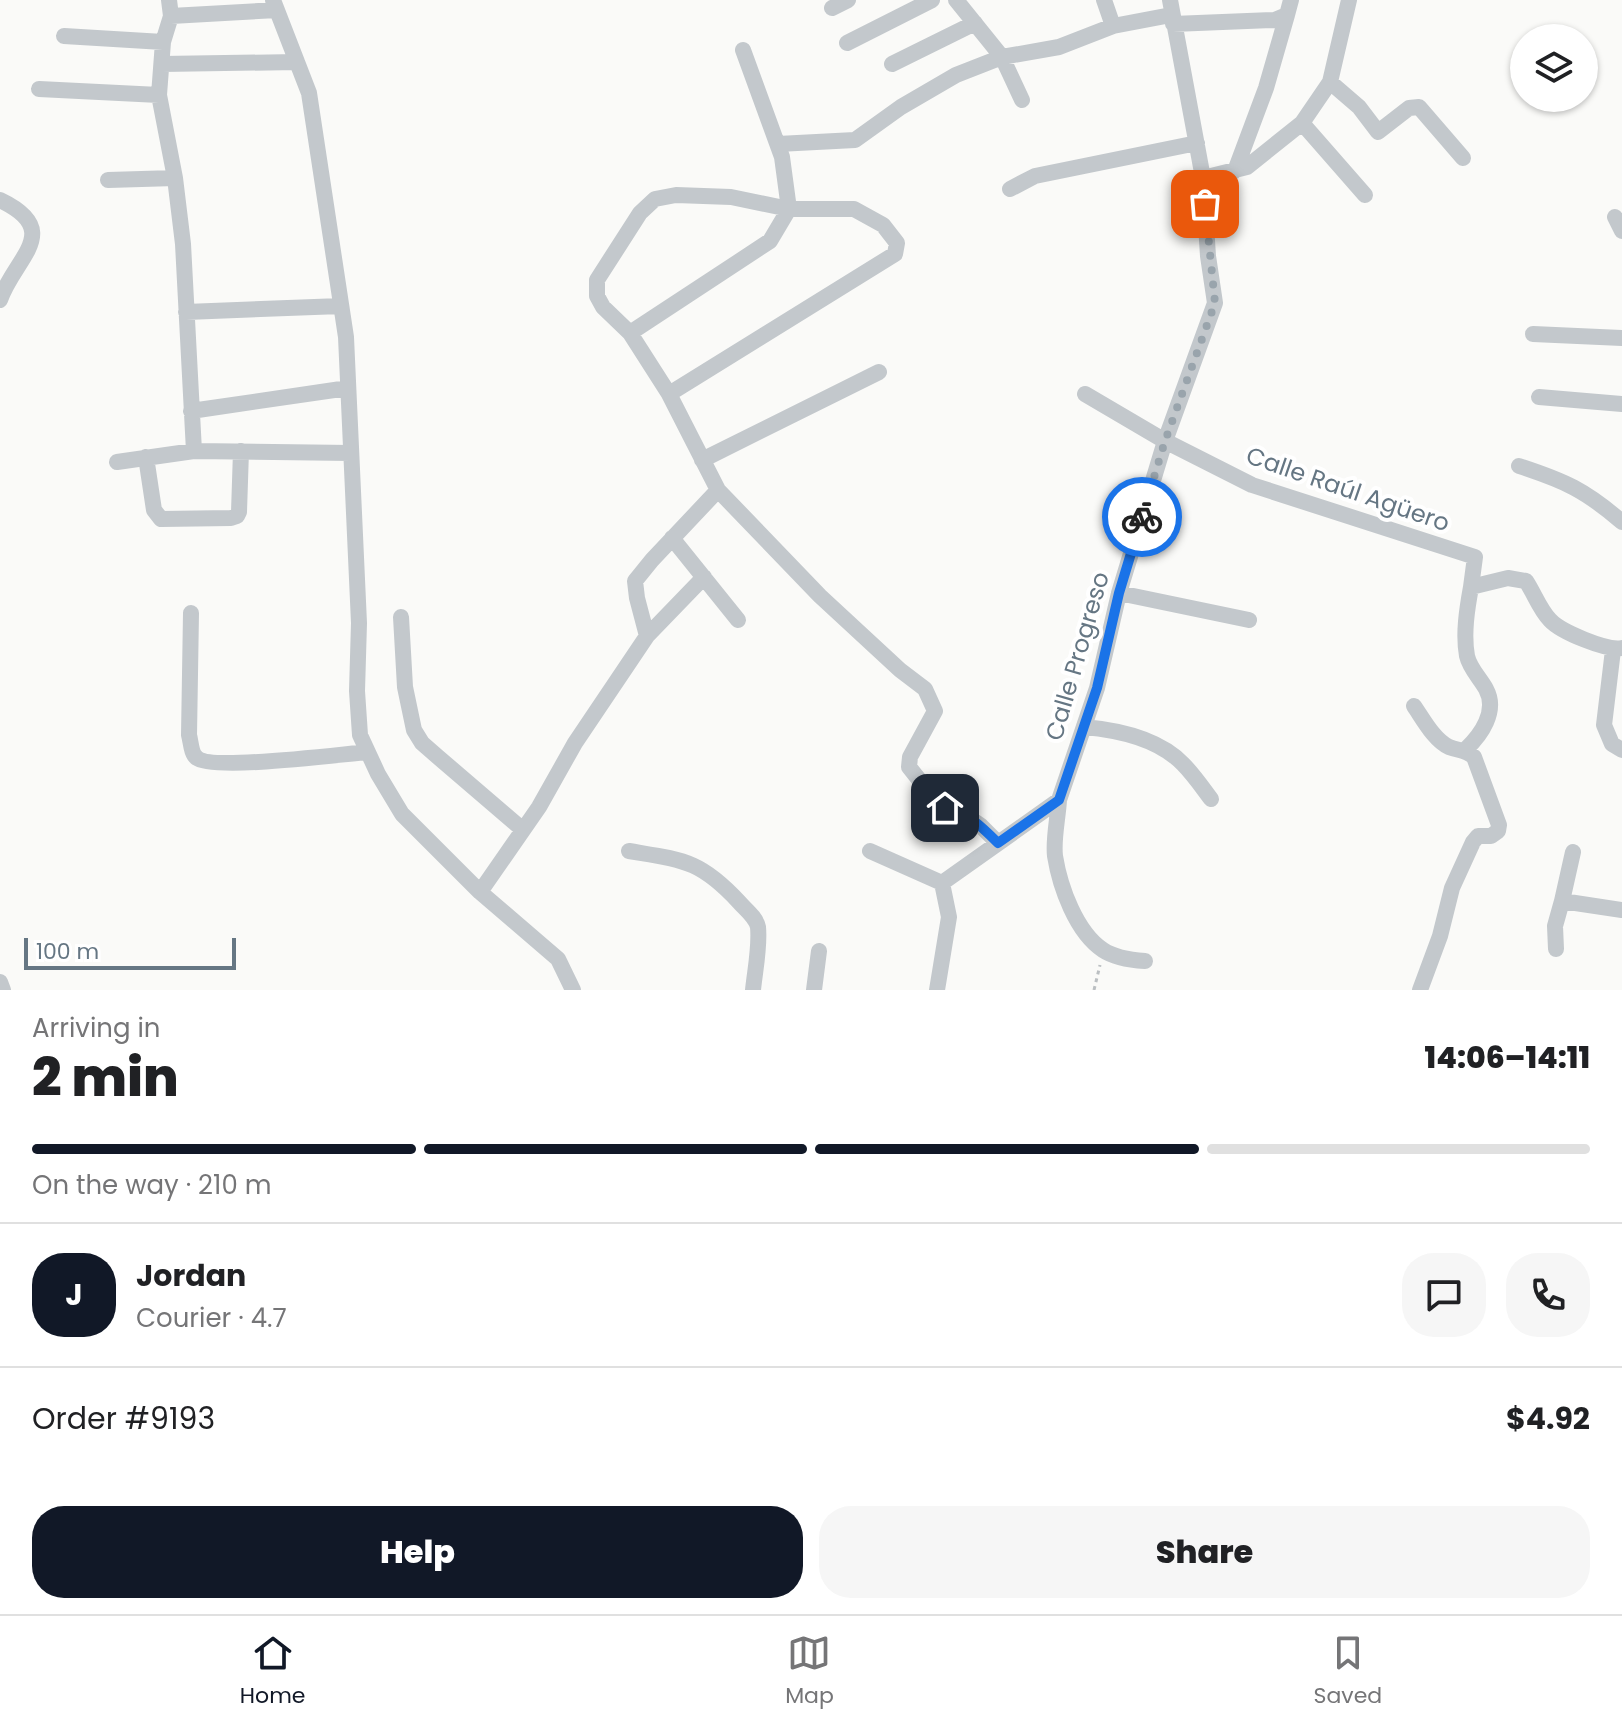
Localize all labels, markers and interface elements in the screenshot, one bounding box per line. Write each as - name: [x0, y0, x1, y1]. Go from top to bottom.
- map controls: [1510, 24, 1598, 112]
- button: layers: [1510, 24, 1598, 112]
- pin: [1171, 170, 1239, 238]
- icon: bag: [1183, 182, 1227, 226]
- street label: Calle Raúl Agüero: [1242, 439, 1454, 539]
- courier: [1102, 477, 1182, 557]
- icon: bike: [1120, 495, 1164, 539]
- street label: Calle Progreso: [1037, 568, 1117, 744]
- pin: [911, 774, 979, 842]
- icon: home: [923, 786, 967, 830]
- scale bar: [24, 934, 236, 970]
- text: 100 m: [36, 936, 99, 967]
- text: Arriving in: [32, 1010, 161, 1046]
- text: 14:06–14:11: [1425, 1036, 1590, 1079]
- text: 2 min: [32, 1041, 179, 1114]
- text: On the way · 210 m: [32, 1167, 271, 1203]
- button: chat: [1402, 1253, 1486, 1337]
- button: phone: [1506, 1253, 1590, 1337]
- text: Jordan: [136, 1254, 246, 1297]
- text: J: [65, 1273, 83, 1316]
- text: Courier · 4.7: [136, 1300, 287, 1336]
- text: Order #9193: [32, 1397, 215, 1440]
- text: $4.92: [1506, 1397, 1590, 1440]
- button: Help: [32, 1506, 803, 1598]
- button: Share: [819, 1506, 1590, 1598]
- tab: Home: [240, 1631, 305, 1712]
- tab: Map: [785, 1631, 834, 1712]
- tab: Saved: [1314, 1631, 1382, 1712]

